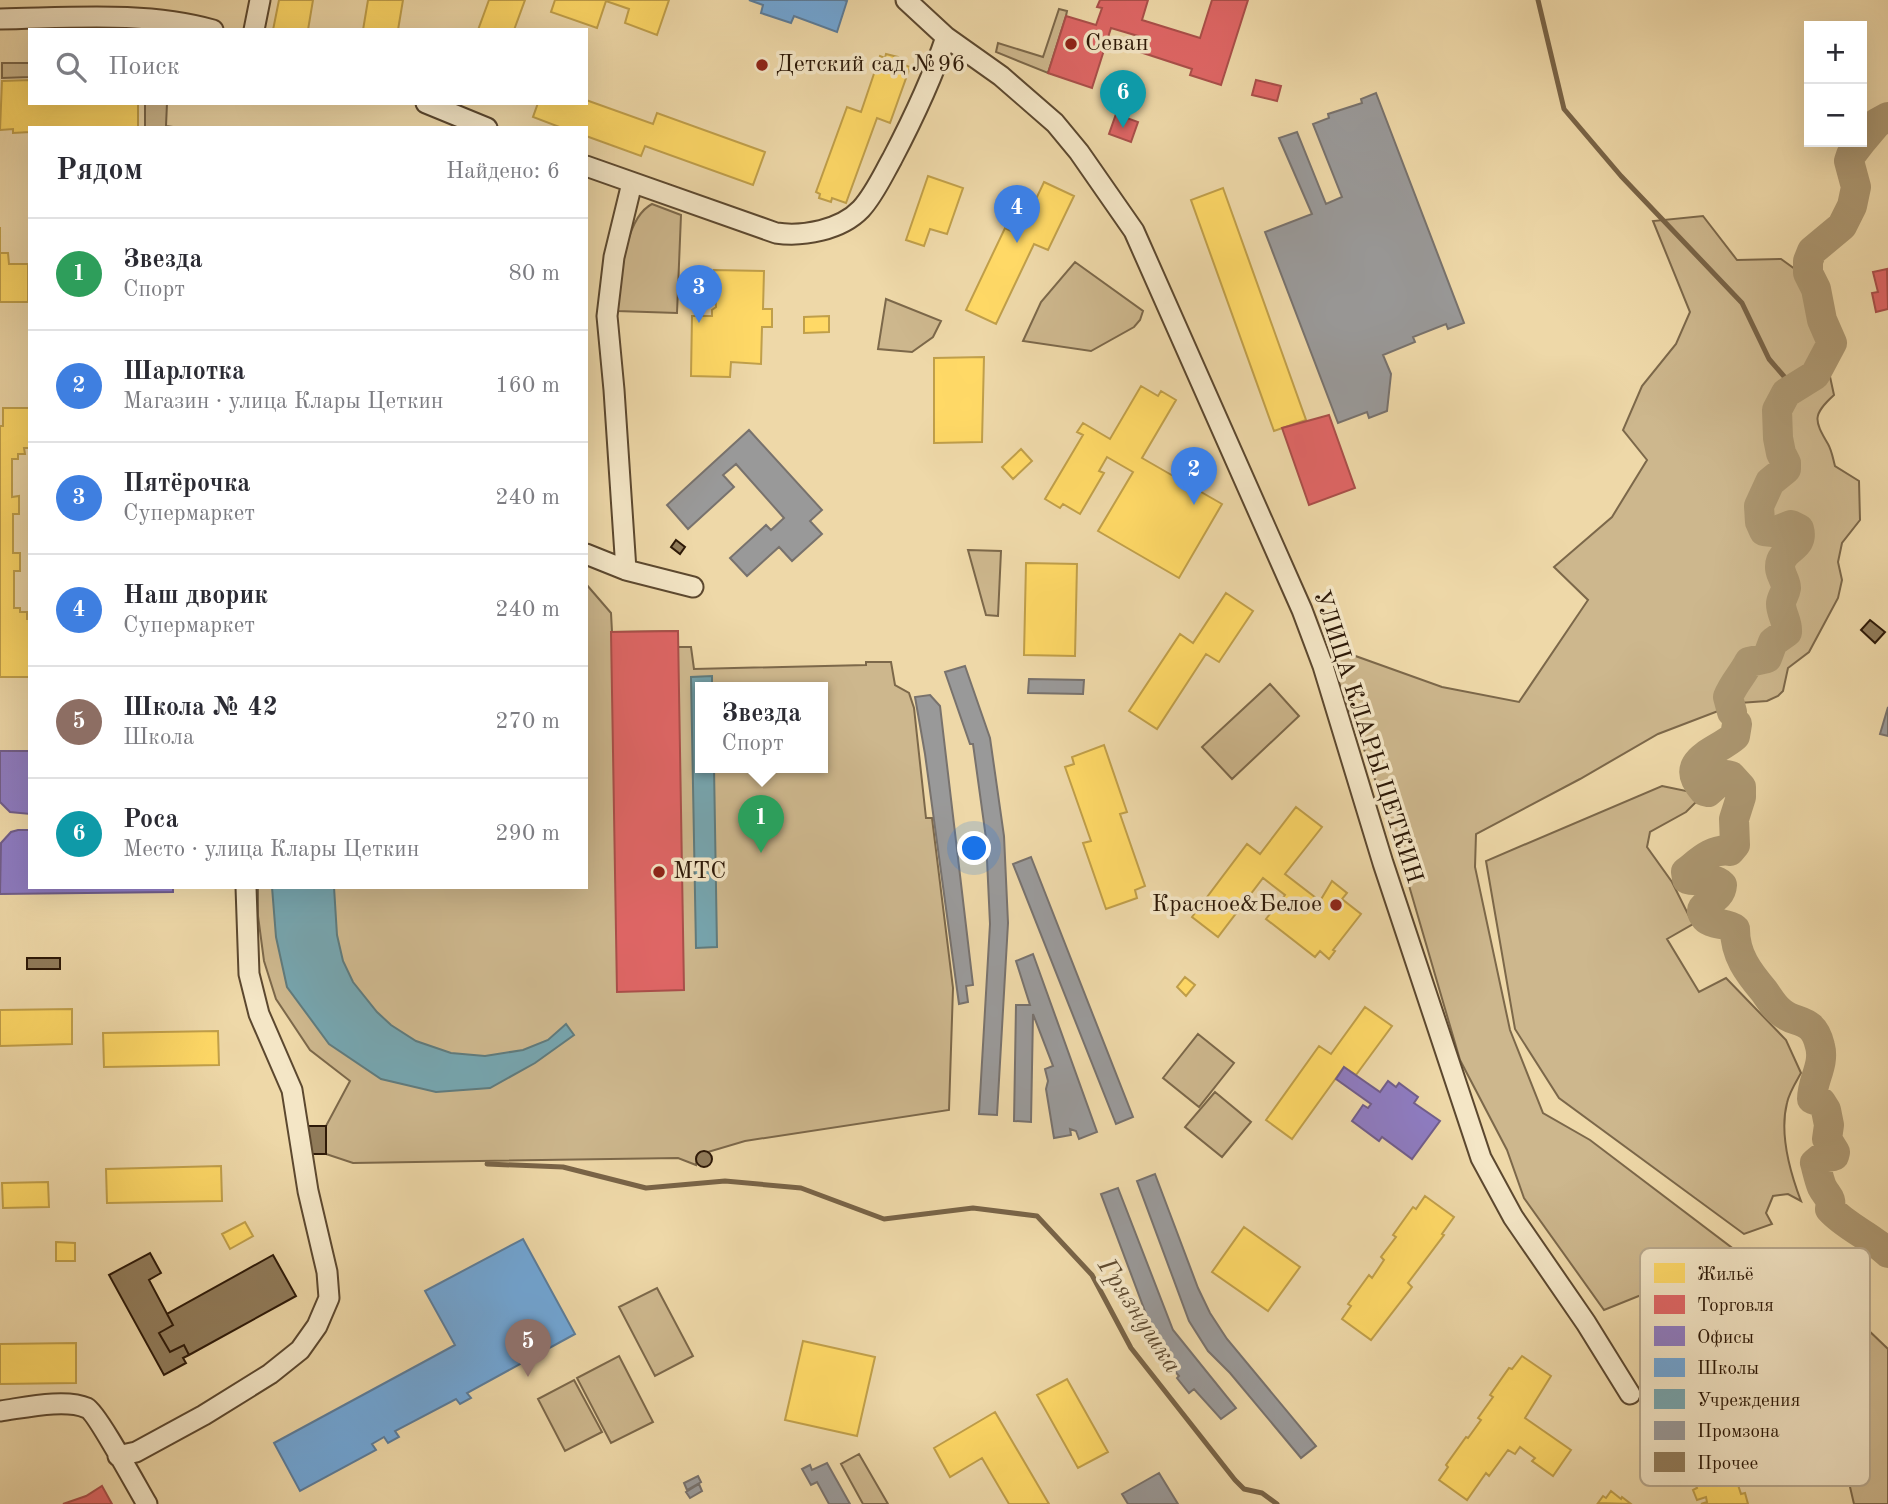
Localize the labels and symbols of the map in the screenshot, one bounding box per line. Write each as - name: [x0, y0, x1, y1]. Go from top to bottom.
- place label: Севан: [1085, 32, 1149, 56]
- marker: Севан: [1063, 36, 1079, 52]
- place label: Детский сад №96: [776, 53, 965, 77]
- marker: Детский сад №96: [754, 57, 770, 73]
- pin: 6: [1100, 70, 1146, 128]
- pin: 4: [994, 185, 1040, 243]
- pin: 3: [676, 265, 722, 323]
- pin: 2: [1171, 447, 1217, 505]
- street label: УЛИЦА КЛАРЫ ЦЕТКИН: [1308, 587, 1426, 887]
- pin: 1: [738, 795, 784, 853]
- your location: [957, 831, 991, 865]
- place label: МТС: [673, 860, 726, 884]
- marker: МТС: [651, 864, 667, 880]
- place label: Красное&Белое: [1152, 893, 1322, 917]
- marker: Красное&Белое: [1328, 897, 1344, 913]
- legend: [1640, 1248, 1870, 1486]
- water label: Грязнушка: [1092, 1253, 1186, 1378]
- text: Жильё: [1697, 1266, 1754, 1285]
- text: Торговля: [1697, 1297, 1774, 1316]
- pin: 5: [505, 1319, 551, 1377]
- text: Офисы: [1697, 1329, 1754, 1348]
- text: Школы: [1697, 1360, 1759, 1379]
- text: Учреждения: [1697, 1392, 1800, 1411]
- text: Промзона: [1697, 1423, 1780, 1442]
- text: Прочее: [1697, 1455, 1758, 1474]

